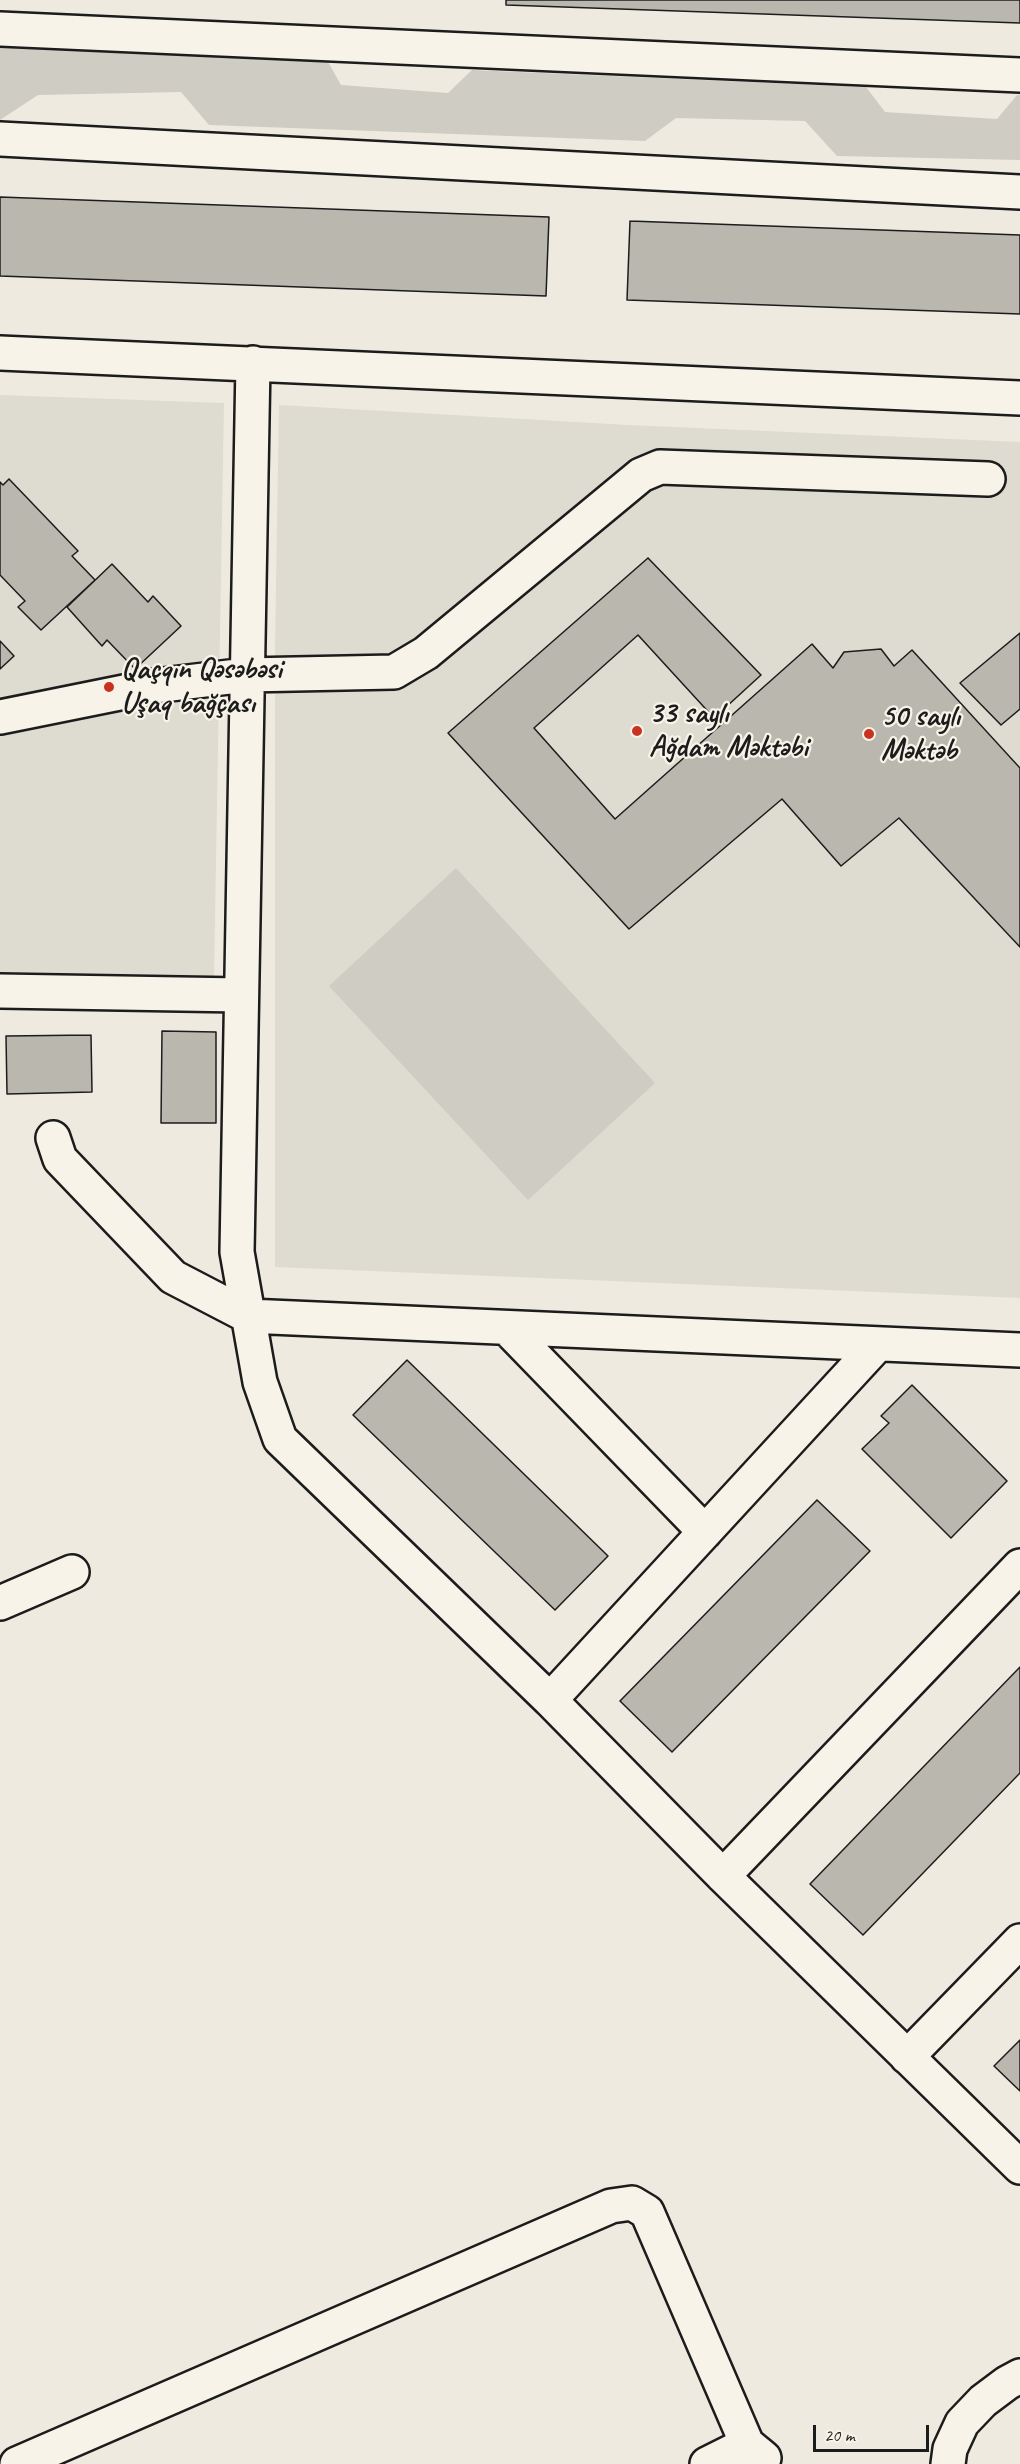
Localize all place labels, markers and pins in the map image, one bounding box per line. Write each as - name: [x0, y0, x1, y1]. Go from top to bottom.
- place label: Qaçqın Qəsəbəsi Uşaq bağçası: [121, 652, 282, 722]
- marker: Qaçqın Qəsəbəsi Uşaq bağçası: [102, 680, 116, 694]
- place label: 33 saylı Ağdam Məktəbi: [649, 696, 808, 766]
- place label: 50 saylı Məktəb: [881, 699, 960, 770]
- marker: 33 saylı Ağdam Məktəbi: [630, 724, 644, 738]
- marker: 50 saylı Məktəb: [862, 727, 876, 741]

